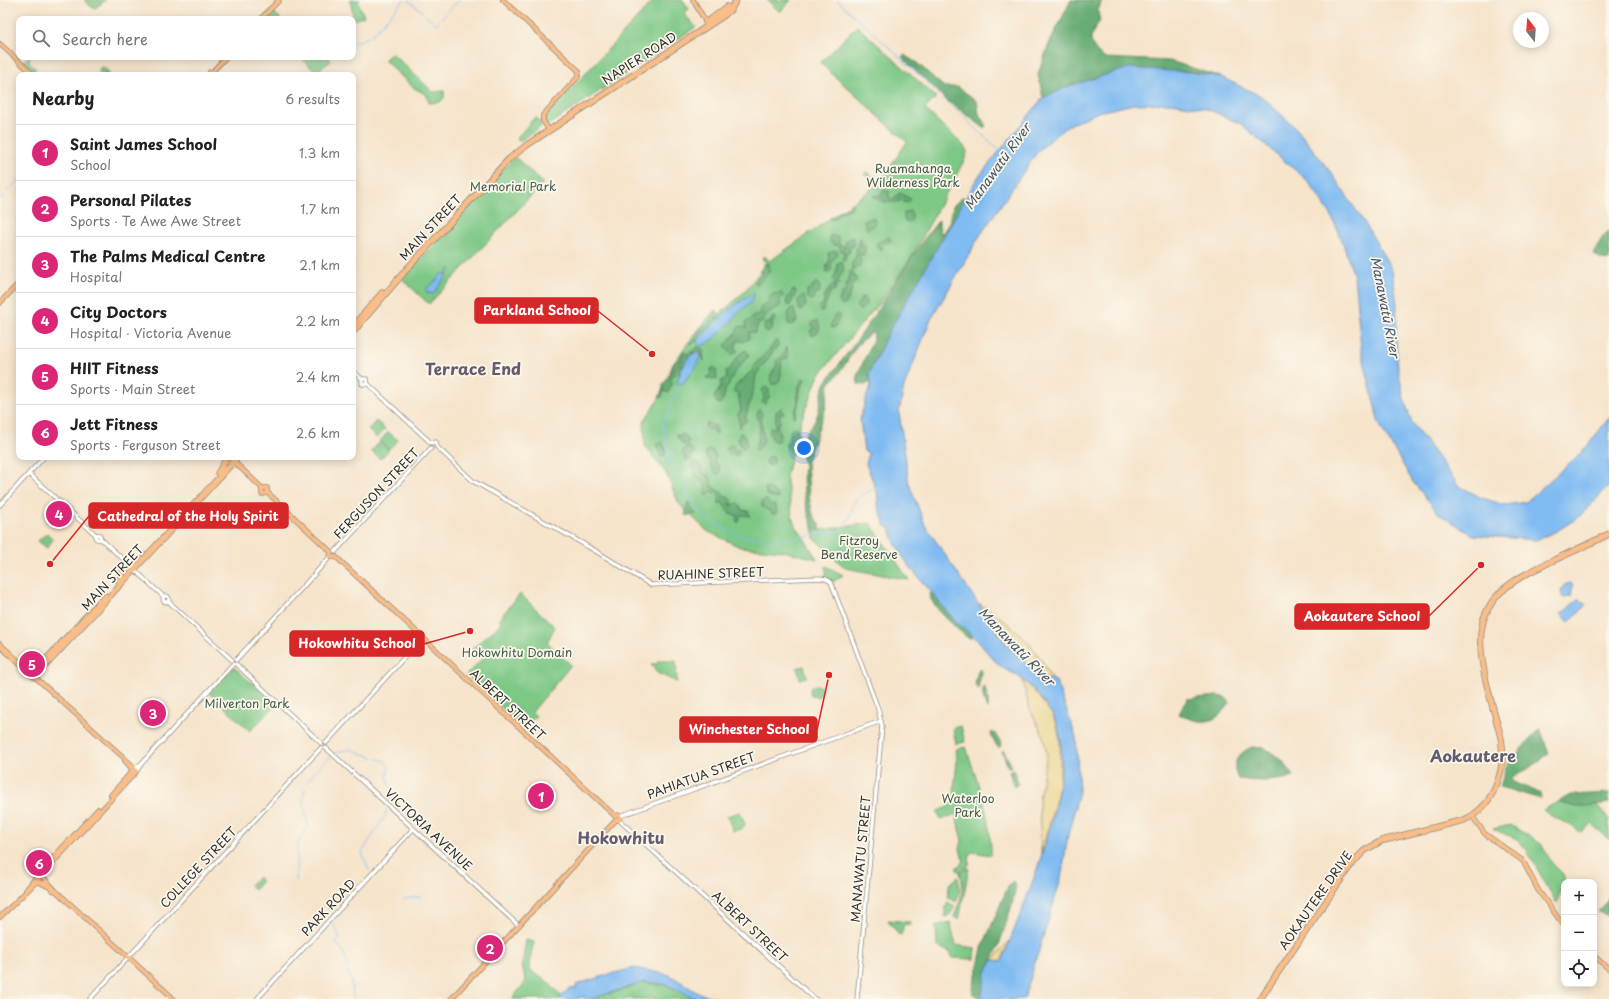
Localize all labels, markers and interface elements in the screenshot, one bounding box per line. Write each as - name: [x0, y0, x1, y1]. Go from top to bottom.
- north arrow: [1513, 12, 1549, 48]
- search box: [16, 16, 356, 60]
- icon: search: [30, 27, 52, 49]
- text: Search here: [62, 27, 148, 50]
- street label: NAPIER ROAD: [598, 27, 680, 89]
- text: Nearby: [32, 85, 94, 111]
- text: 6 results: [285, 89, 340, 108]
- water label: Manawatū River: [959, 117, 1036, 213]
- text: Saint James School: [70, 132, 217, 155]
- text: 1: [42, 143, 48, 162]
- text: 1.3 km: [299, 143, 340, 162]
- text: School: [70, 155, 111, 174]
- park label: Ruamahanga Wilderness Park: [866, 159, 960, 191]
- park label: Memorial Park: [470, 177, 556, 195]
- text: Personal Pilates: [70, 188, 191, 211]
- street label: MAIN STREET: [395, 190, 466, 264]
- text: 2: [40, 199, 50, 218]
- text: 1.7 km: [300, 199, 340, 218]
- text: Sports · Te Awe Awe Street: [70, 211, 241, 230]
- text: The Palms Medical Centre: [70, 244, 265, 267]
- text: 3: [41, 255, 49, 274]
- text: 2.1 km: [299, 255, 340, 274]
- water label: Manawatū River: [1367, 255, 1405, 361]
- text: Hospital: [70, 267, 122, 286]
- callout: Parkland School: [475, 298, 598, 323]
- text: City Doctors: [70, 300, 167, 323]
- text: Parkland School: [483, 300, 591, 319]
- text: 4: [41, 311, 49, 330]
- text: 2.2 km: [296, 311, 340, 330]
- text: Hospital · Victoria Avenue: [70, 323, 231, 342]
- text: HIIT Fitness: [70, 356, 159, 379]
- district label: Terrace End: [425, 356, 521, 380]
- text: 5: [41, 367, 49, 386]
- text: 2.4 km: [296, 367, 340, 386]
- text: Sports · Main Street: [70, 379, 195, 398]
- text: Jett Fitness: [70, 412, 158, 435]
- text: 6: [40, 423, 50, 442]
- text: 2.6 km: [296, 423, 340, 442]
- text: Sports · Ferguson Street: [70, 435, 221, 454]
- your location: [794, 438, 814, 458]
- street label: FERGUSON STREET: [329, 443, 424, 542]
- pin: 4: [46, 499, 72, 529]
- callout: Cathedral of the Holy Spirit: [89, 503, 288, 528]
- text: Cathedral of the Holy Spirit: [97, 506, 279, 525]
- park label: Fitzroy Bend Reserve: [820, 531, 898, 563]
- street label: MAIN STREET: [77, 540, 148, 614]
- street label: RUAHINE STREET: [657, 562, 765, 584]
- water label: Manawatū River: [974, 602, 1061, 691]
- callout: Aokautere School: [1295, 604, 1429, 629]
- text: Aokautere School: [1303, 606, 1420, 625]
- callout: Hokowhitu School: [290, 631, 424, 656]
- text: Hokowhitu School: [298, 633, 416, 652]
- park label: Hokowhitu Domain: [462, 643, 572, 661]
- pin: 5: [19, 649, 45, 679]
- street label: ALBERT STREET: [466, 664, 550, 744]
- park label: Milverton Park: [204, 694, 290, 712]
- pin: 3: [140, 698, 166, 728]
- callout: Winchester School: [680, 717, 817, 742]
- text: Winchester School: [689, 719, 809, 738]
- district label: Aokautere: [1429, 743, 1516, 767]
- street label: PAHIATUA STREET: [644, 747, 758, 803]
- pin: 1: [528, 781, 554, 811]
- street label: VICTORIA AVENUE: [381, 784, 477, 874]
- park label: Waterloo Park: [942, 789, 995, 821]
- street label: MANAWATU STREET: [845, 794, 875, 923]
- street label: COLLEGE STREET: [155, 822, 241, 912]
- district label: Hokowhitu: [577, 825, 665, 849]
- street label: AOKAUTERE DRIVE: [1274, 847, 1356, 953]
- pin: 6: [26, 848, 52, 878]
- street label: PARK ROAD: [297, 874, 359, 940]
- map controls: [1561, 879, 1597, 987]
- button: +: [1561, 879, 1597, 915]
- street label: ALBERT STREET: [708, 886, 792, 966]
- button: −: [1561, 915, 1597, 951]
- pin: 2: [477, 933, 503, 963]
- button: locate: [1561, 951, 1597, 987]

